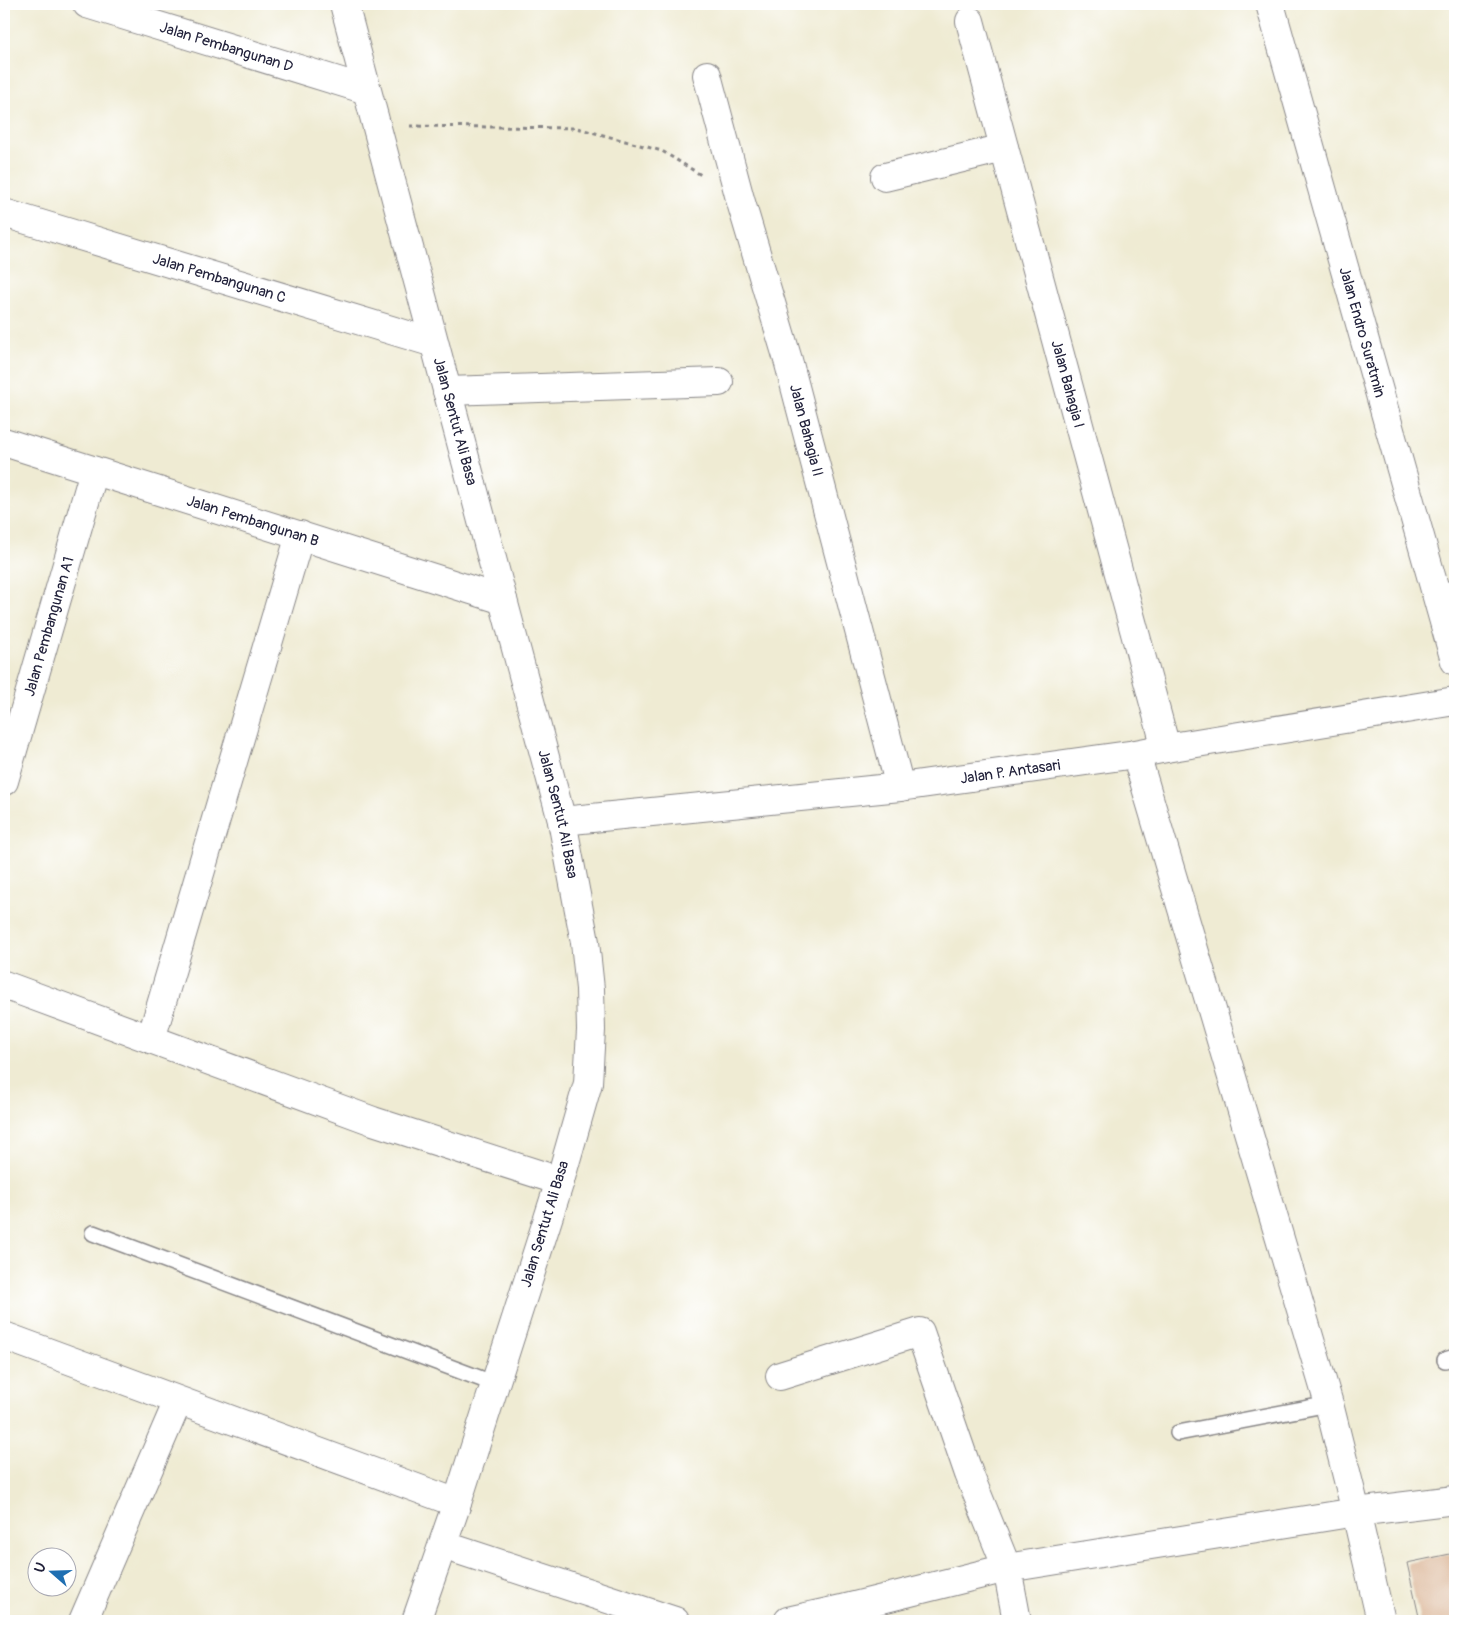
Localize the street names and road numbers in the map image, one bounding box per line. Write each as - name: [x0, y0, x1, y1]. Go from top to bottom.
- street label: Jalan Pembangunan D: [158, 17, 296, 76]
- street label: Jalan Pembangunan C: [150, 249, 288, 307]
- street label: Jalan Endro Suratmin: [1335, 265, 1390, 400]
- street label: Jalan Bahagia I: [1047, 338, 1089, 430]
- street label: Jalan Sentut Ali Basa: [429, 355, 482, 487]
- street label: Jalan Bahagia II: [785, 382, 828, 478]
- street label: Jalan Pembangunan B: [184, 491, 321, 551]
- street label: Jalan Pembangunan A1: [20, 554, 78, 699]
- street label: Jalan Sentut Ali Basa: [534, 748, 582, 880]
- street label: Jalan P. Antasari: [959, 755, 1062, 788]
- street label: Jalan Sentut Ali Basa: [517, 1158, 573, 1290]

